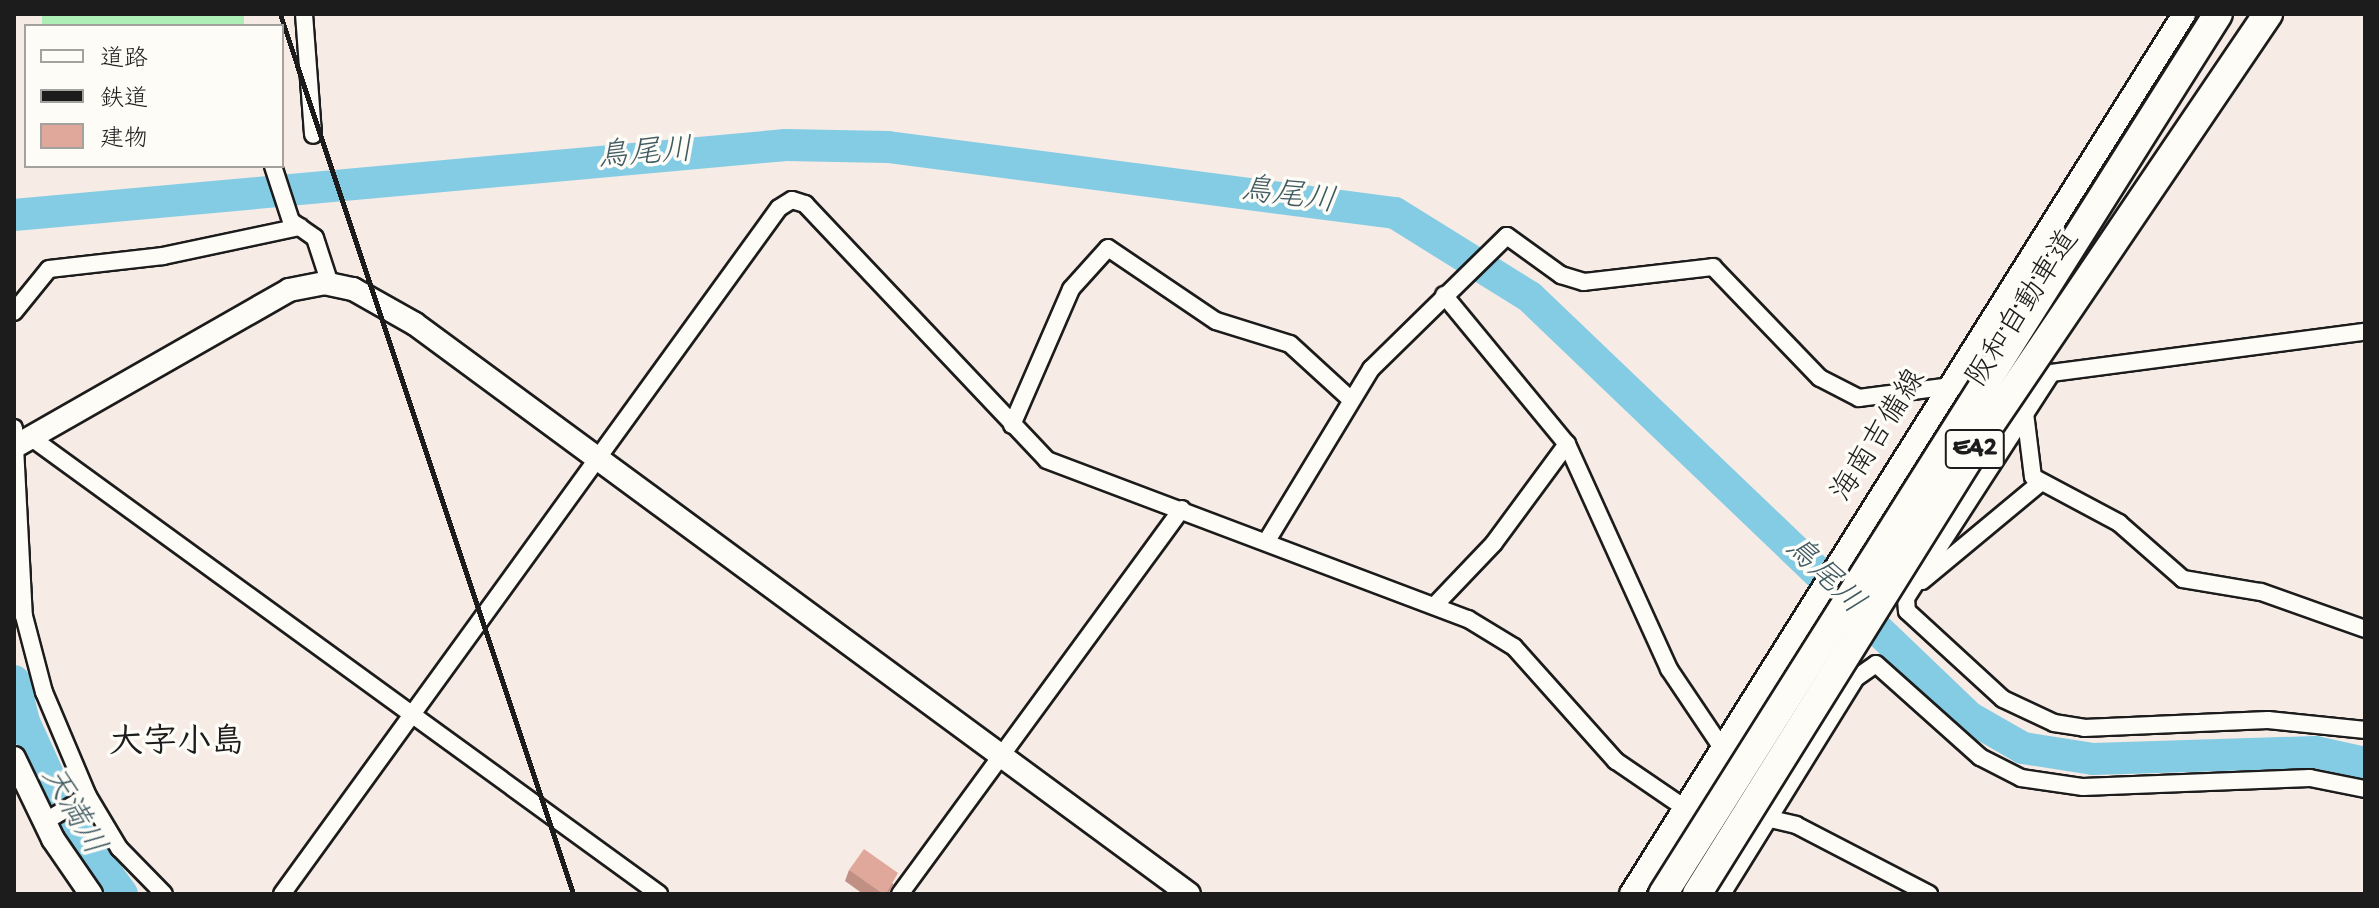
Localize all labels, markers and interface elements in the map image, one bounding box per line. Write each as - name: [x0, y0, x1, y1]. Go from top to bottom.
- legend: [24, 24, 284, 168]
- text: 道路: [100, 46, 148, 75]
- text: 鉄道: [100, 86, 148, 115]
- text: 建物: [100, 126, 148, 155]
- water label: 鳥尾川: [596, 133, 694, 179]
- water label: 鳥尾川: [1238, 172, 1338, 224]
- street label: 阪和自動車道: [1961, 225, 2089, 395]
- street label: 海南吉備線: [1826, 364, 1936, 510]
- road number: E42: [1943, 425, 2007, 473]
- water label: 鳥尾川: [1775, 530, 1871, 624]
- district label: 大字小島: [109, 726, 245, 766]
- water label: 天満川: [30, 761, 112, 863]

